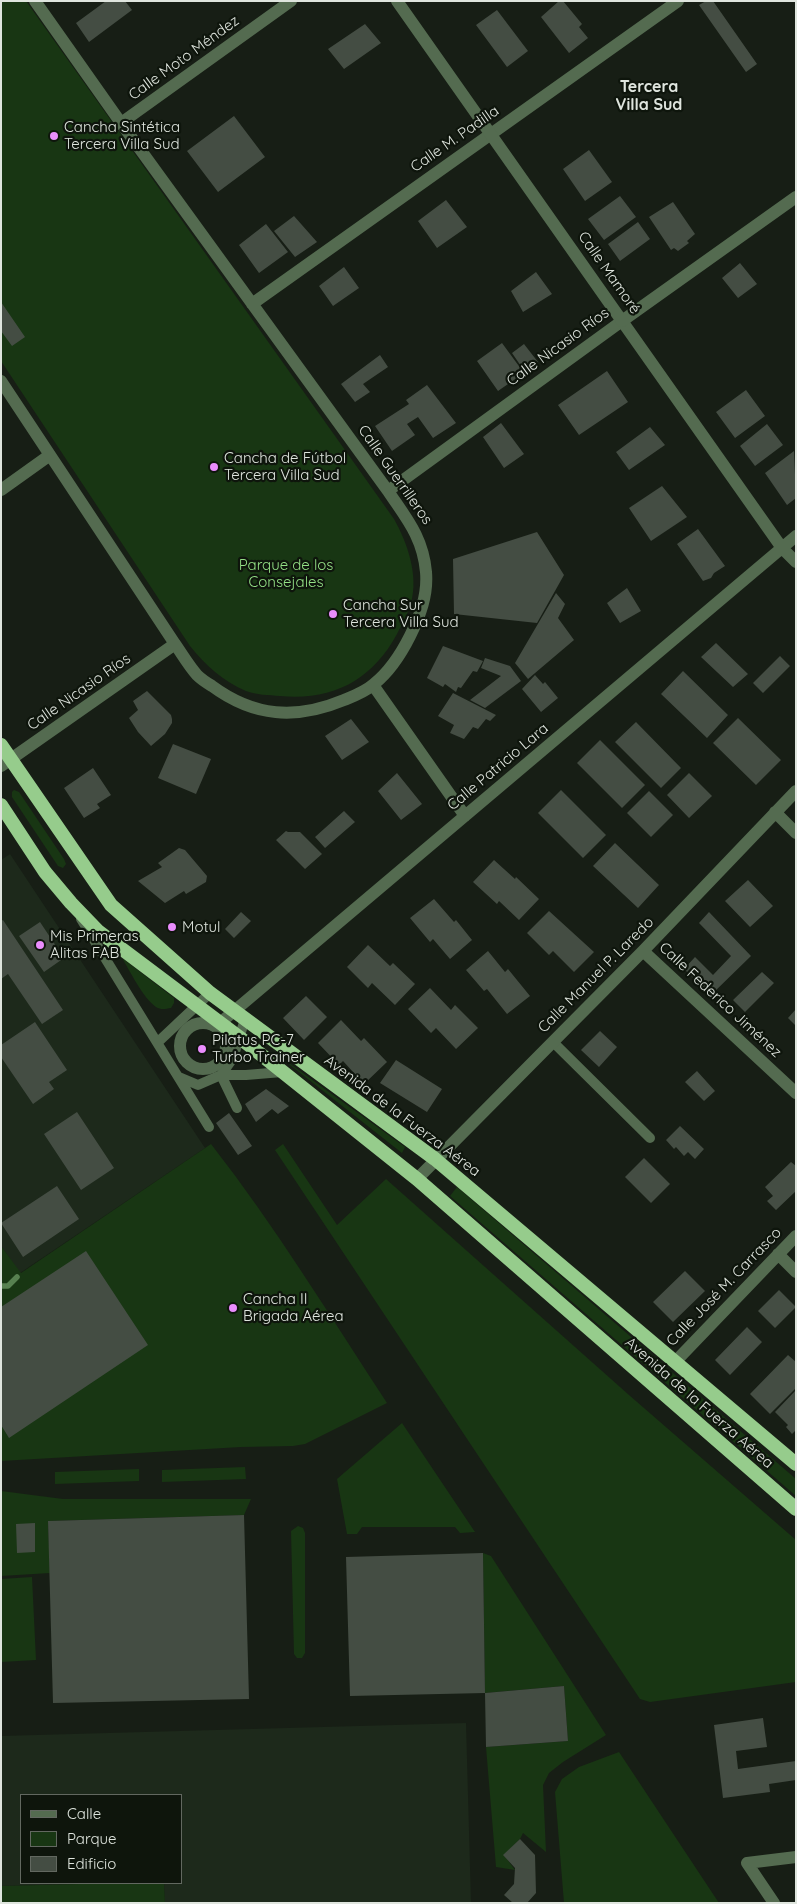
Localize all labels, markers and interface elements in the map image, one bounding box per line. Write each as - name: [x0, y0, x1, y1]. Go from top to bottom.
- street label: Calle Moto Méndez: [125, 12, 243, 104]
- district label: Tercera Villa Sud: [616, 77, 682, 115]
- street label: Calle M. Padilla: [407, 102, 503, 176]
- place label: Cancha Sintética Tercera Villa Sud: [64, 118, 180, 153]
- marker: Cancha Sintética Tercera Villa Sud: [48, 130, 60, 142]
- street label: Calle Mamoré: [574, 228, 644, 318]
- street label: Calle Nicasio Ríos: [503, 304, 613, 390]
- street label: Calle Guerrilleros: [354, 422, 436, 528]
- place label: Cancha de Fútbol Tercera Villa Sud: [224, 449, 346, 484]
- marker: Cancha de Fútbol Tercera Villa Sud: [208, 461, 220, 473]
- park label: Parque de los Consejales: [239, 556, 333, 591]
- place label: Cancha Sur Tercera Villa Sud: [343, 596, 459, 631]
- marker: Cancha Sur Tercera Villa Sud: [327, 608, 339, 620]
- street label: Calle Nicasio Ríos: [24, 650, 134, 734]
- street label: Calle Patricio Lara: [444, 720, 552, 814]
- street label: Calle Manuel P. Laredo: [534, 913, 658, 1037]
- place label: Motul: [182, 918, 221, 936]
- marker: Motul: [166, 921, 178, 933]
- place label: Mis Primeras Alitas FAB: [50, 927, 139, 962]
- marker: Mis Primeras Alitas FAB: [34, 939, 46, 951]
- street label: Calle Federico Jiménez: [655, 939, 785, 1061]
- place label: Pilatus PC-7 Turbo Trainer: [212, 1031, 305, 1066]
- marker: Pilatus PC-7 Turbo Trainer: [196, 1043, 208, 1055]
- street label: Avenida de la Fuerza Aérea: [320, 1051, 484, 1181]
- street label: Calle José M. Carrasco: [663, 1224, 785, 1350]
- place label: Cancha II Brigada Aérea: [243, 1290, 344, 1325]
- marker: Cancha II Brigada Aérea: [227, 1302, 239, 1314]
- street label: Avenida de la Fuerza Aérea: [621, 1334, 777, 1472]
- legend: [20, 1794, 182, 1884]
- text: Calle: [67, 1804, 101, 1823]
- text: Parque: [67, 1829, 117, 1848]
- text: Edificio: [67, 1854, 116, 1873]

